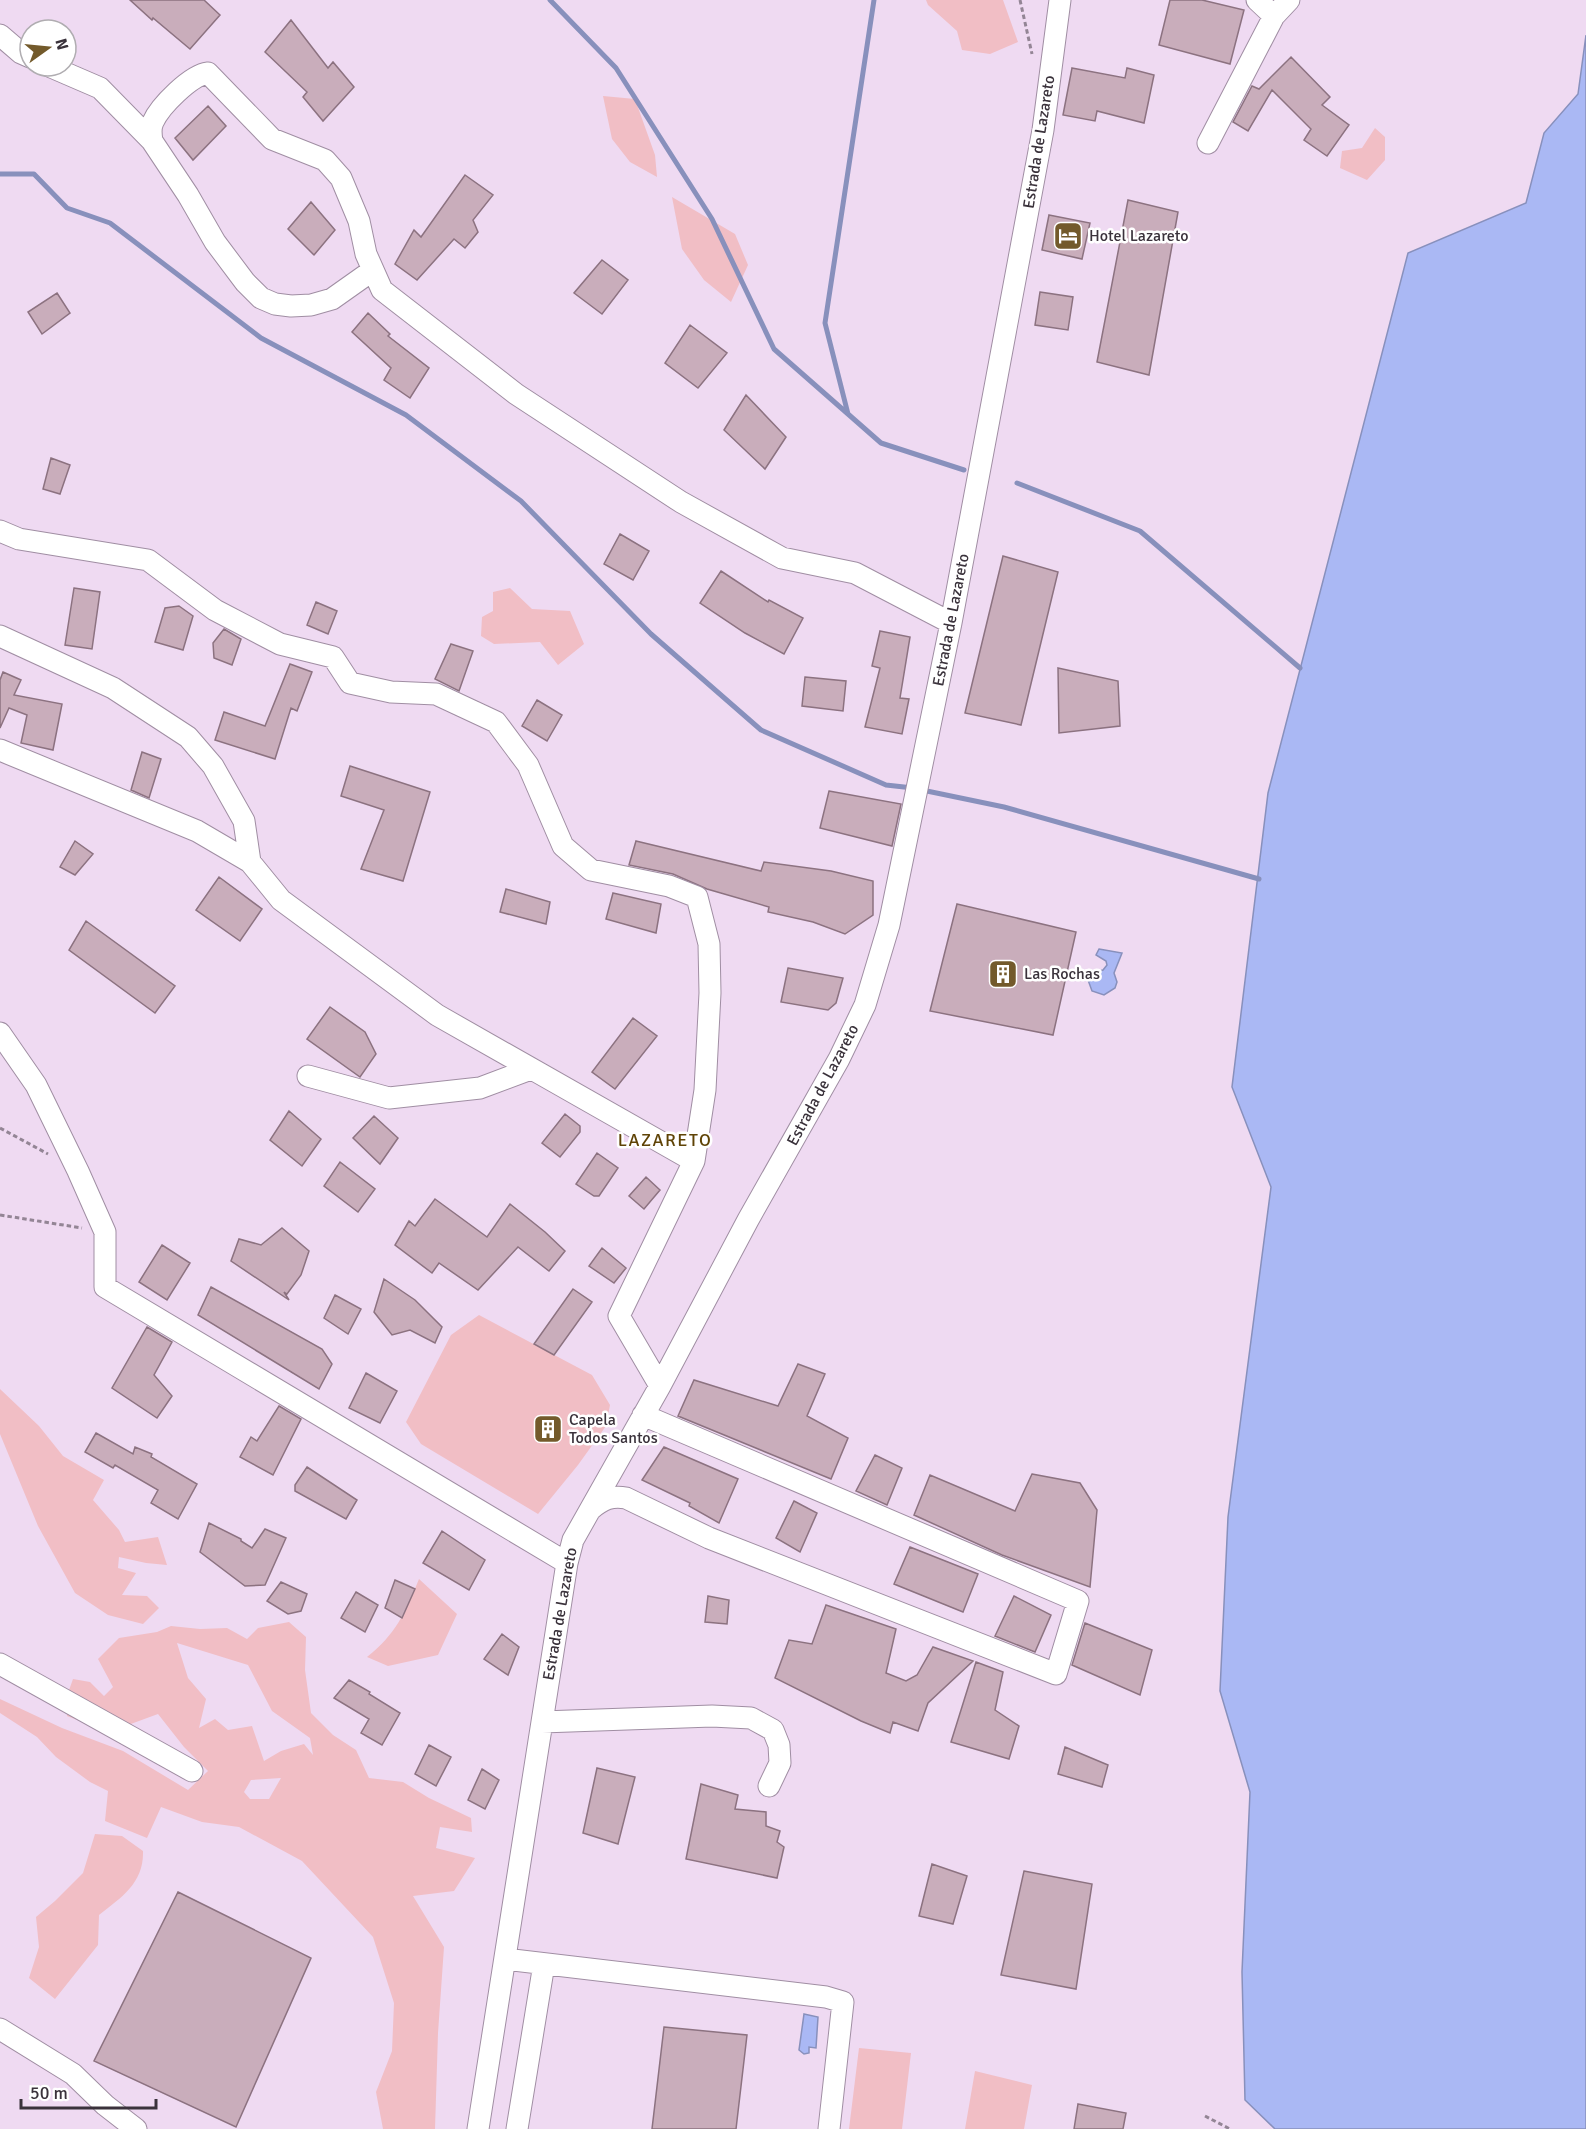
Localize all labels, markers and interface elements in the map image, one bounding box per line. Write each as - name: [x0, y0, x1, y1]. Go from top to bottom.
- north arrow: [18, 18, 78, 78]
- text: N: [50, 36, 73, 52]
- street label: Estrada de Lazareto: [1019, 74, 1059, 210]
- hotel icon: Hotel Lazareto: [1052, 220, 1084, 252]
- place label: Hotel Lazareto: [1089, 226, 1189, 246]
- street label: Estrada de Lazareto: [928, 552, 974, 688]
- building icon: Las Rochas: [987, 958, 1019, 990]
- place label: Las Rochas: [1024, 964, 1100, 984]
- street label: Estrada de Lazareto: [783, 1021, 863, 1149]
- district label: LAZARETO: [618, 1129, 712, 1151]
- place label: Capela Todos Santos: [569, 1410, 658, 1448]
- building icon: Capela Todos Santos: [532, 1413, 564, 1445]
- street label: Estrada de Lazareto: [538, 1546, 582, 1682]
- scale bar: [21, 2072, 156, 2110]
- text: 50 m: [30, 2082, 68, 2104]

